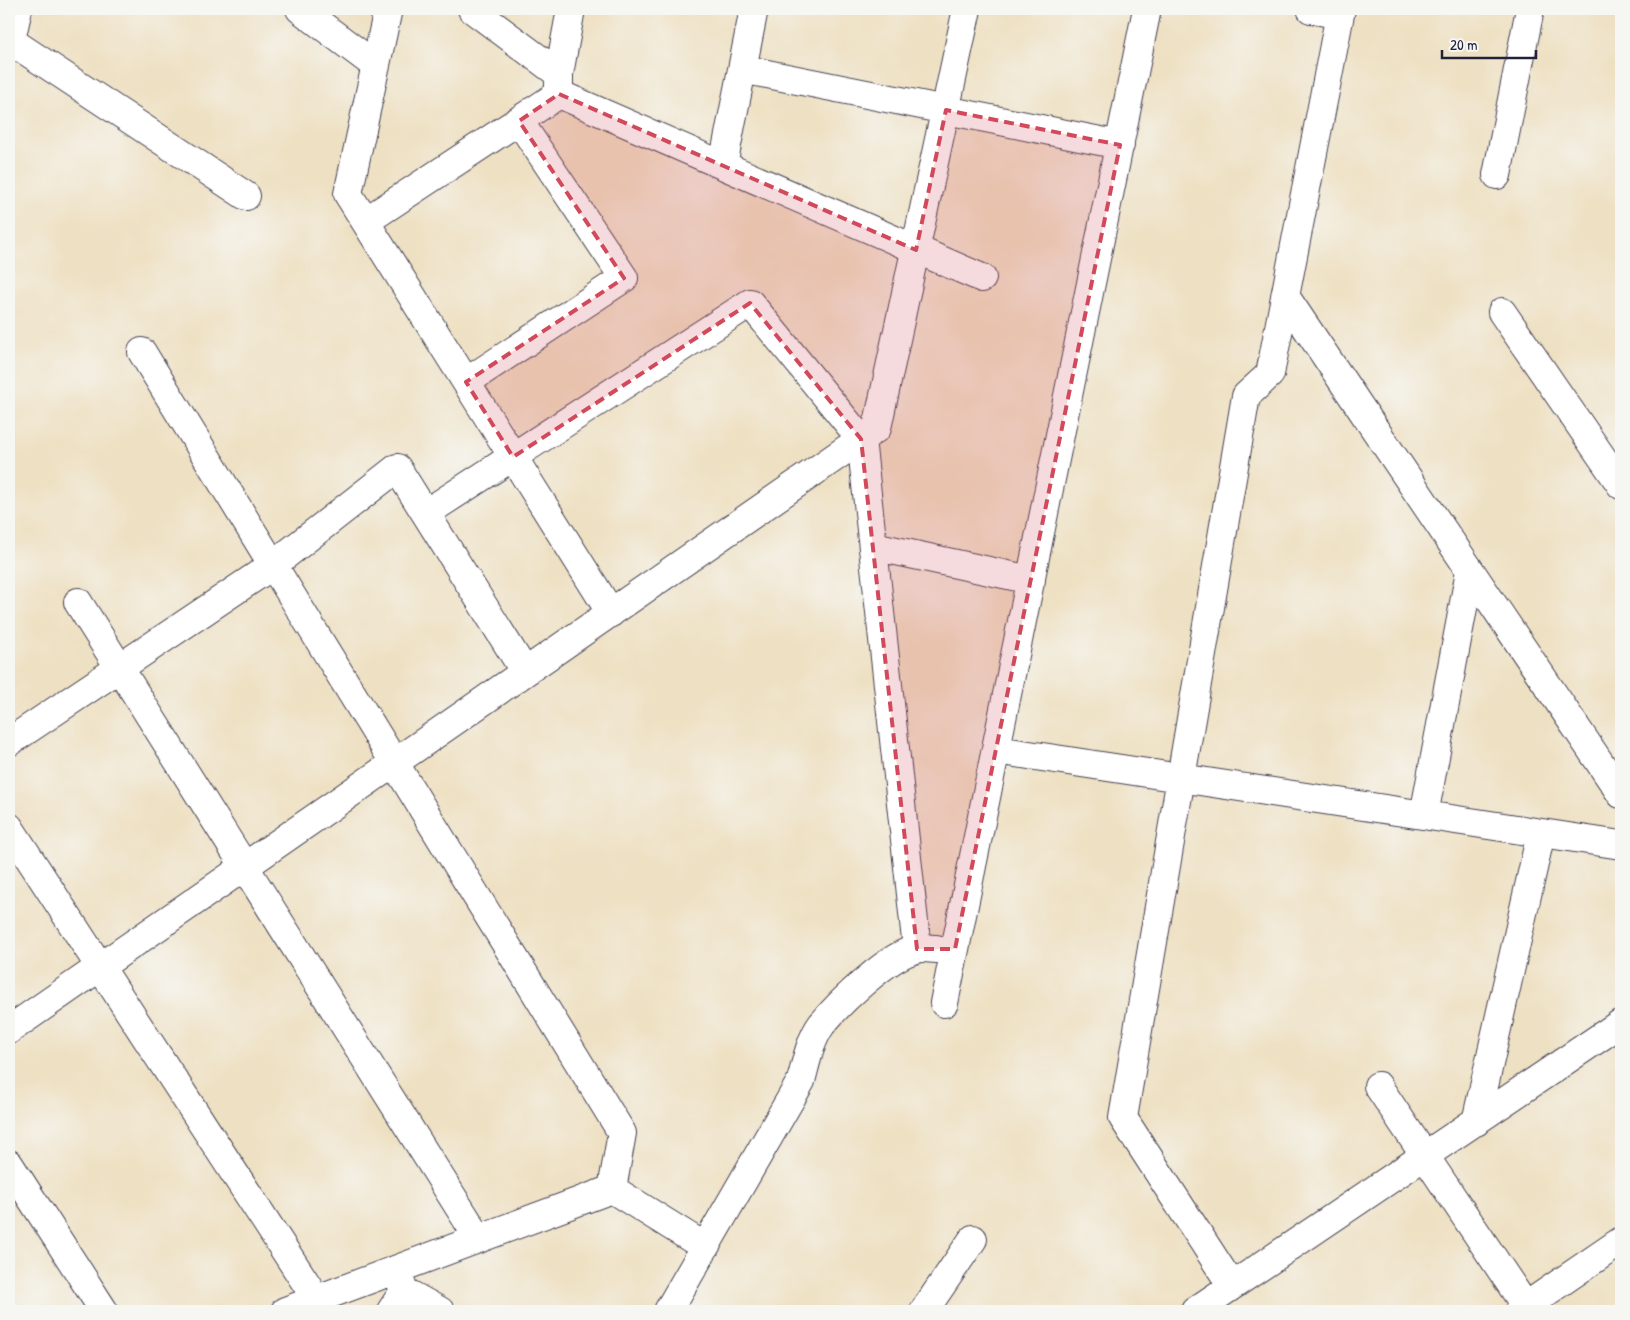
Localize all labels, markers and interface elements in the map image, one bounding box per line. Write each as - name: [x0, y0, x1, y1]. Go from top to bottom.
- scale bar: [1442, 28, 1536, 60]
- text: 20 m: [1450, 34, 1477, 55]

